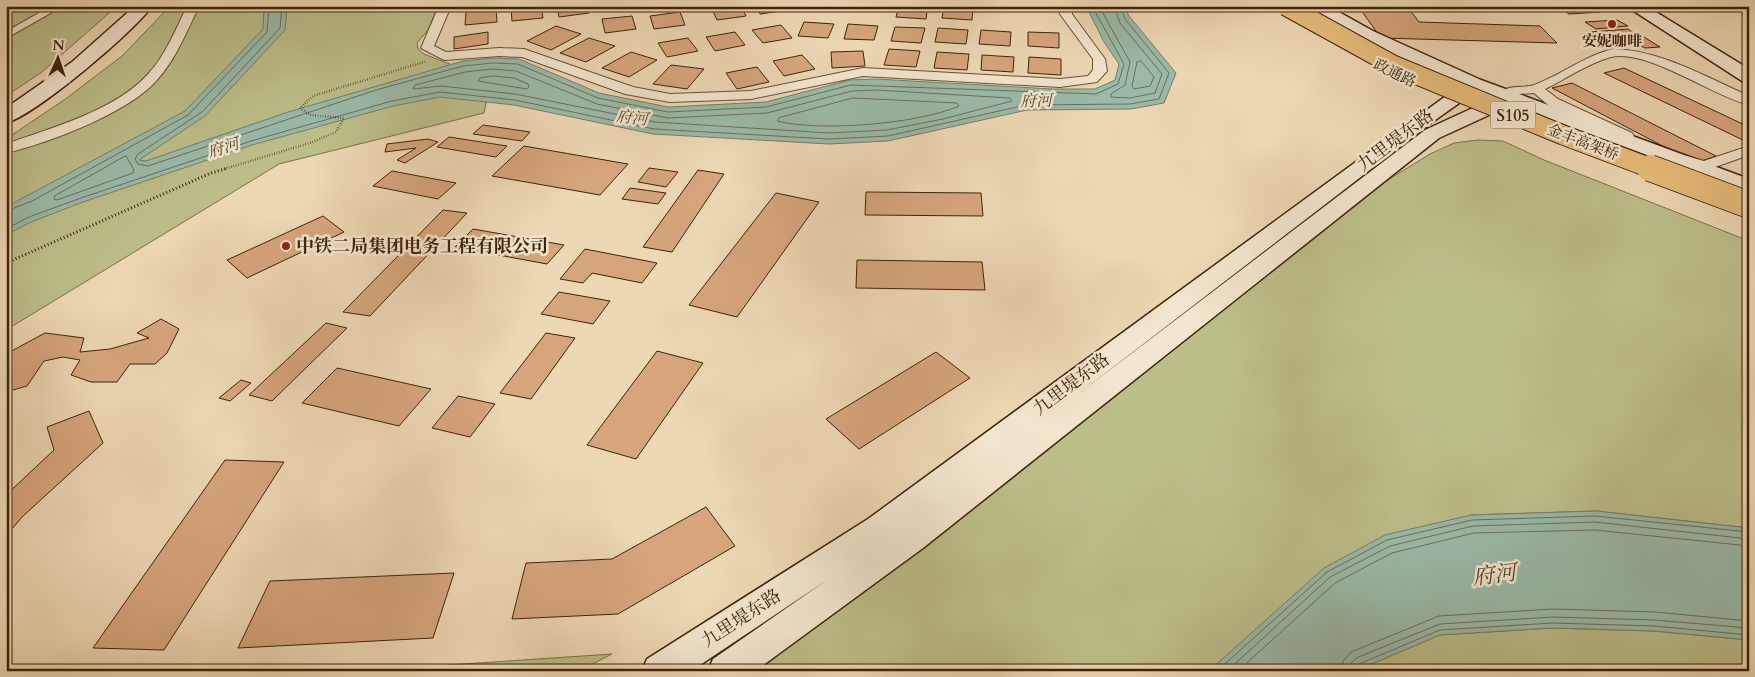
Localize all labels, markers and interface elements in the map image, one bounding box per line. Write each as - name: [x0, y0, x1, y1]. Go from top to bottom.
- marker: 安妮咖啡: [1606, 18, 1618, 30]
- place label: 安妮咖啡: [1582, 31, 1642, 51]
- north arrow: [32, 32, 82, 82]
- text: N: [52, 36, 65, 55]
- street label: 政通路: [1370, 54, 1420, 92]
- water label: 府河: [1020, 89, 1055, 113]
- road number: S105: [1490, 102, 1536, 128]
- street label: 九里堤东路: [1352, 103, 1439, 177]
- water label: 府河: [615, 105, 652, 131]
- street label: 金丰高架桥: [1544, 119, 1622, 165]
- water label: 府河: [205, 132, 245, 163]
- place label: 中铁二局集团电务工程有限公司: [296, 234, 548, 259]
- marker: 中铁二局集团电务工程有限公司: [280, 240, 292, 252]
- street label: 九里堤东路: [1028, 347, 1115, 421]
- water label: 府河: [1470, 557, 1522, 593]
- street label: 九里堤东路: [697, 583, 786, 653]

